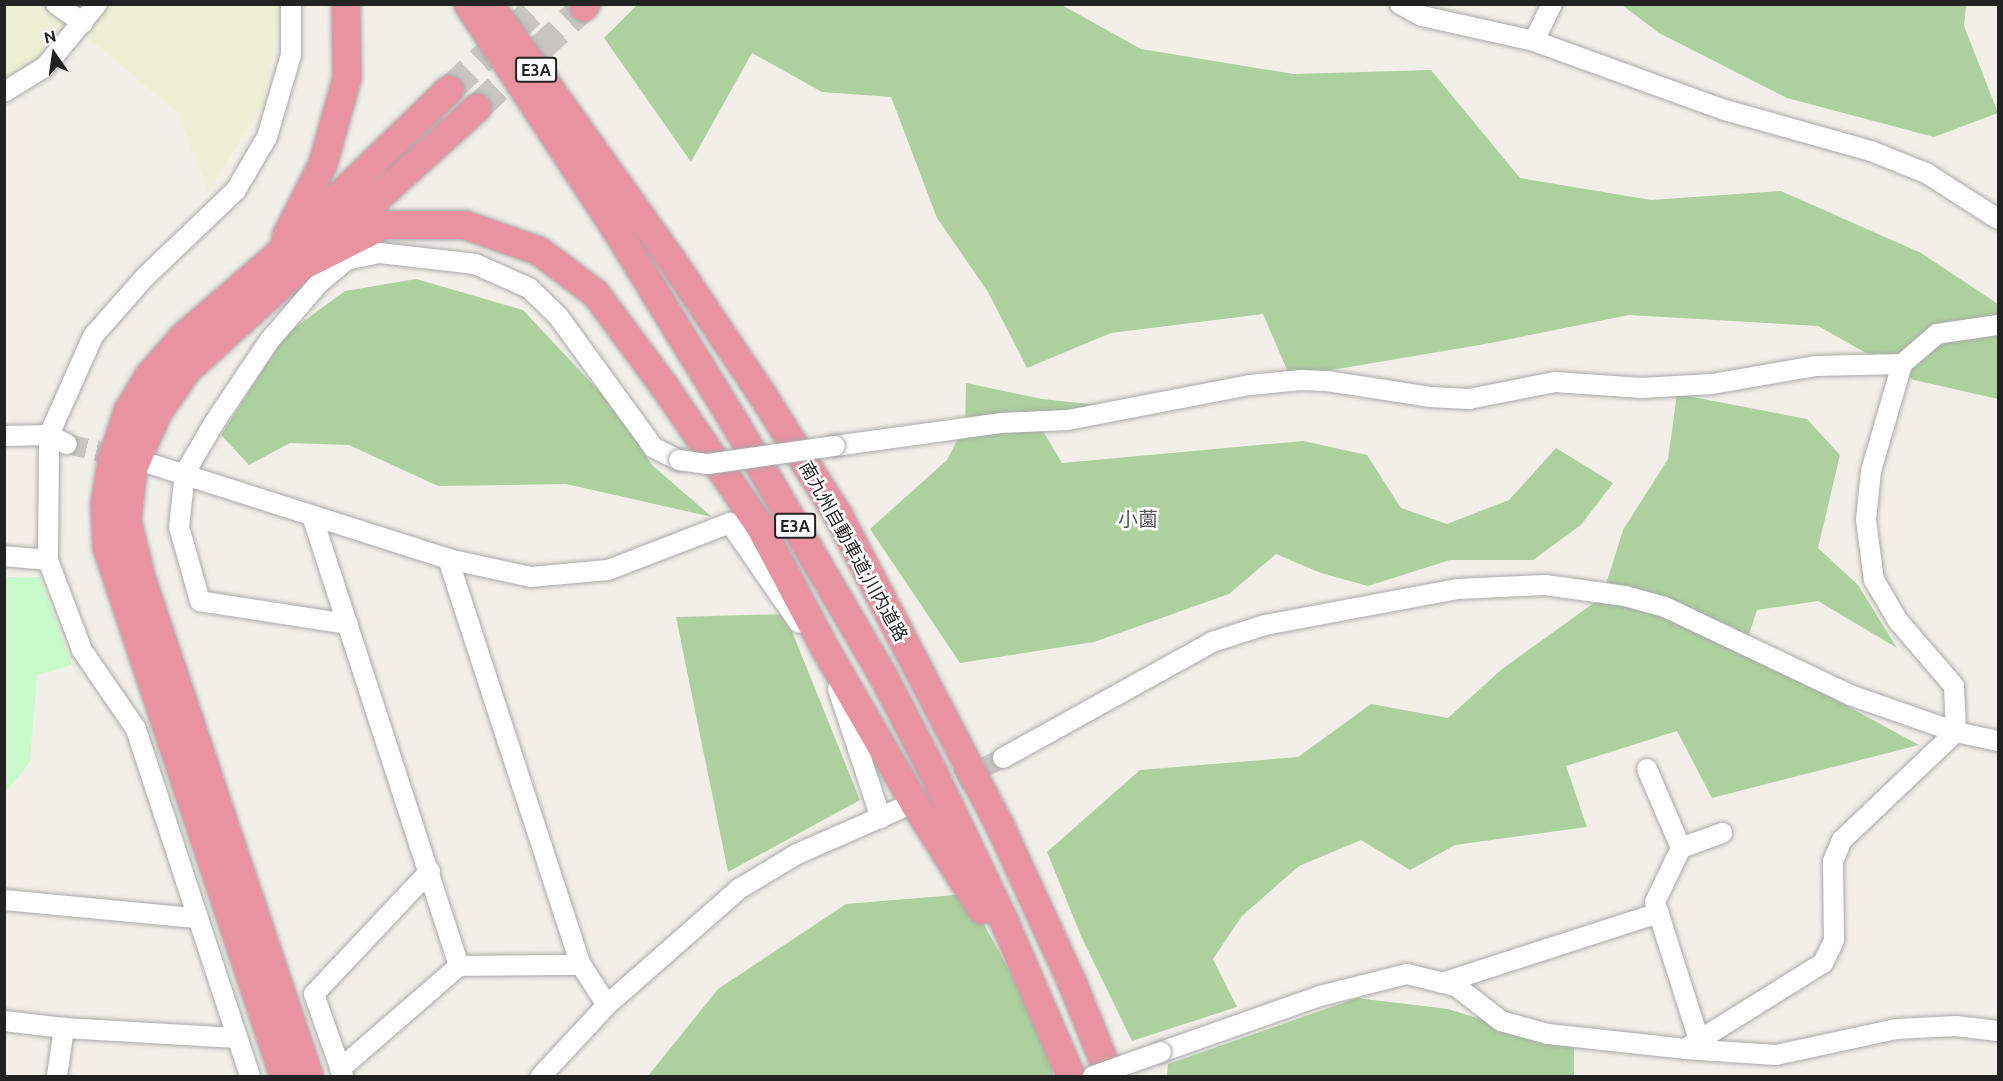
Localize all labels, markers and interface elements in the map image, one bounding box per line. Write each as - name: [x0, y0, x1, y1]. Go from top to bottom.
- north arrow: [24, 24, 84, 84]
- text: N: [42, 26, 58, 47]
- road number: E3A: [515, 57, 557, 83]
- street label: 南九州自動車道;川内道路: [795, 457, 913, 645]
- district label: 小薗: [1118, 506, 1158, 530]
- road number: E3A: [774, 513, 816, 539]

